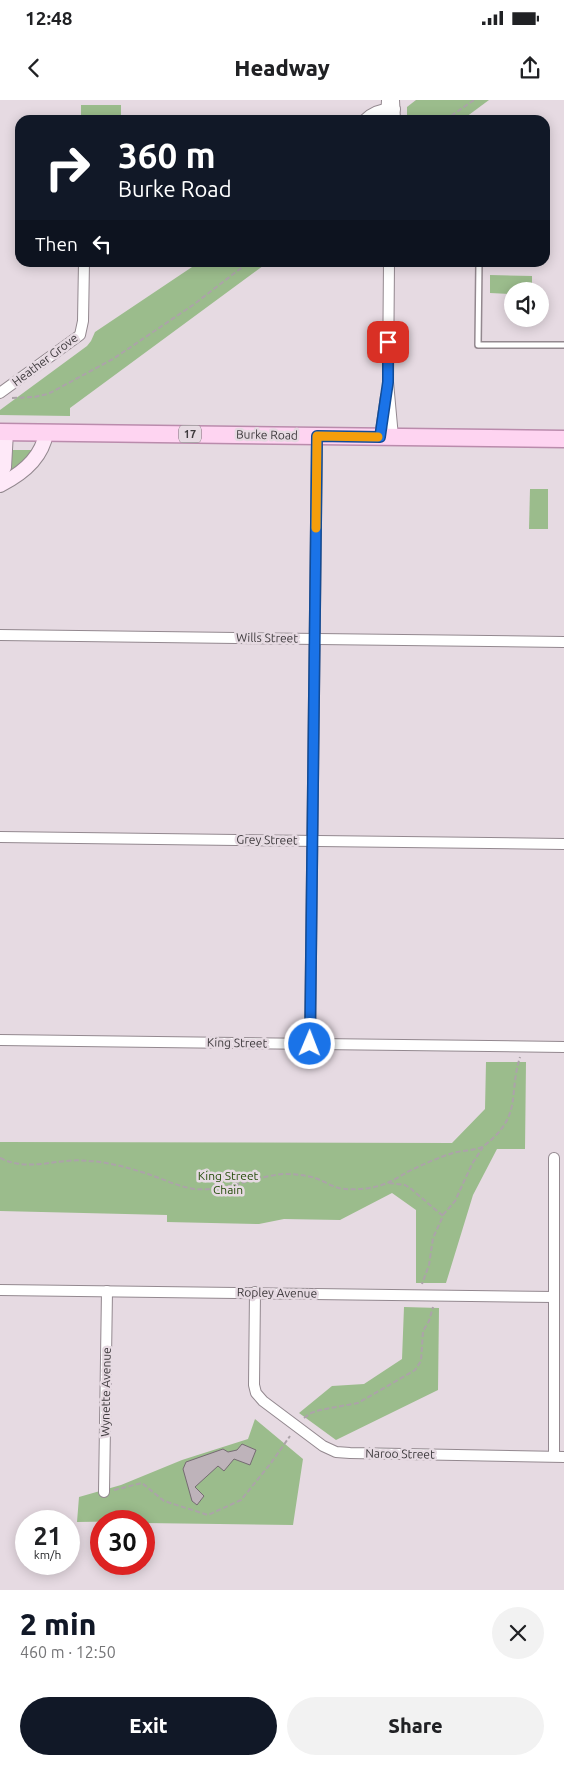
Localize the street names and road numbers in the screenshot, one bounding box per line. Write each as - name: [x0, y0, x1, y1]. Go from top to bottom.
- street label: Heather Grove: [9, 331, 80, 388]
- road number: 17: [179, 426, 201, 442]
- street label: Burke Road: [236, 427, 298, 442]
- street label: Wills Street: [236, 630, 298, 645]
- street label: Grey Street: [236, 832, 298, 847]
- street label: King Street: [207, 1035, 268, 1050]
- street label: Ropley Avenue: [237, 1285, 317, 1300]
- street label: Wynette Avenue: [98, 1347, 113, 1437]
- street label: Naroo Street: [365, 1446, 435, 1461]

